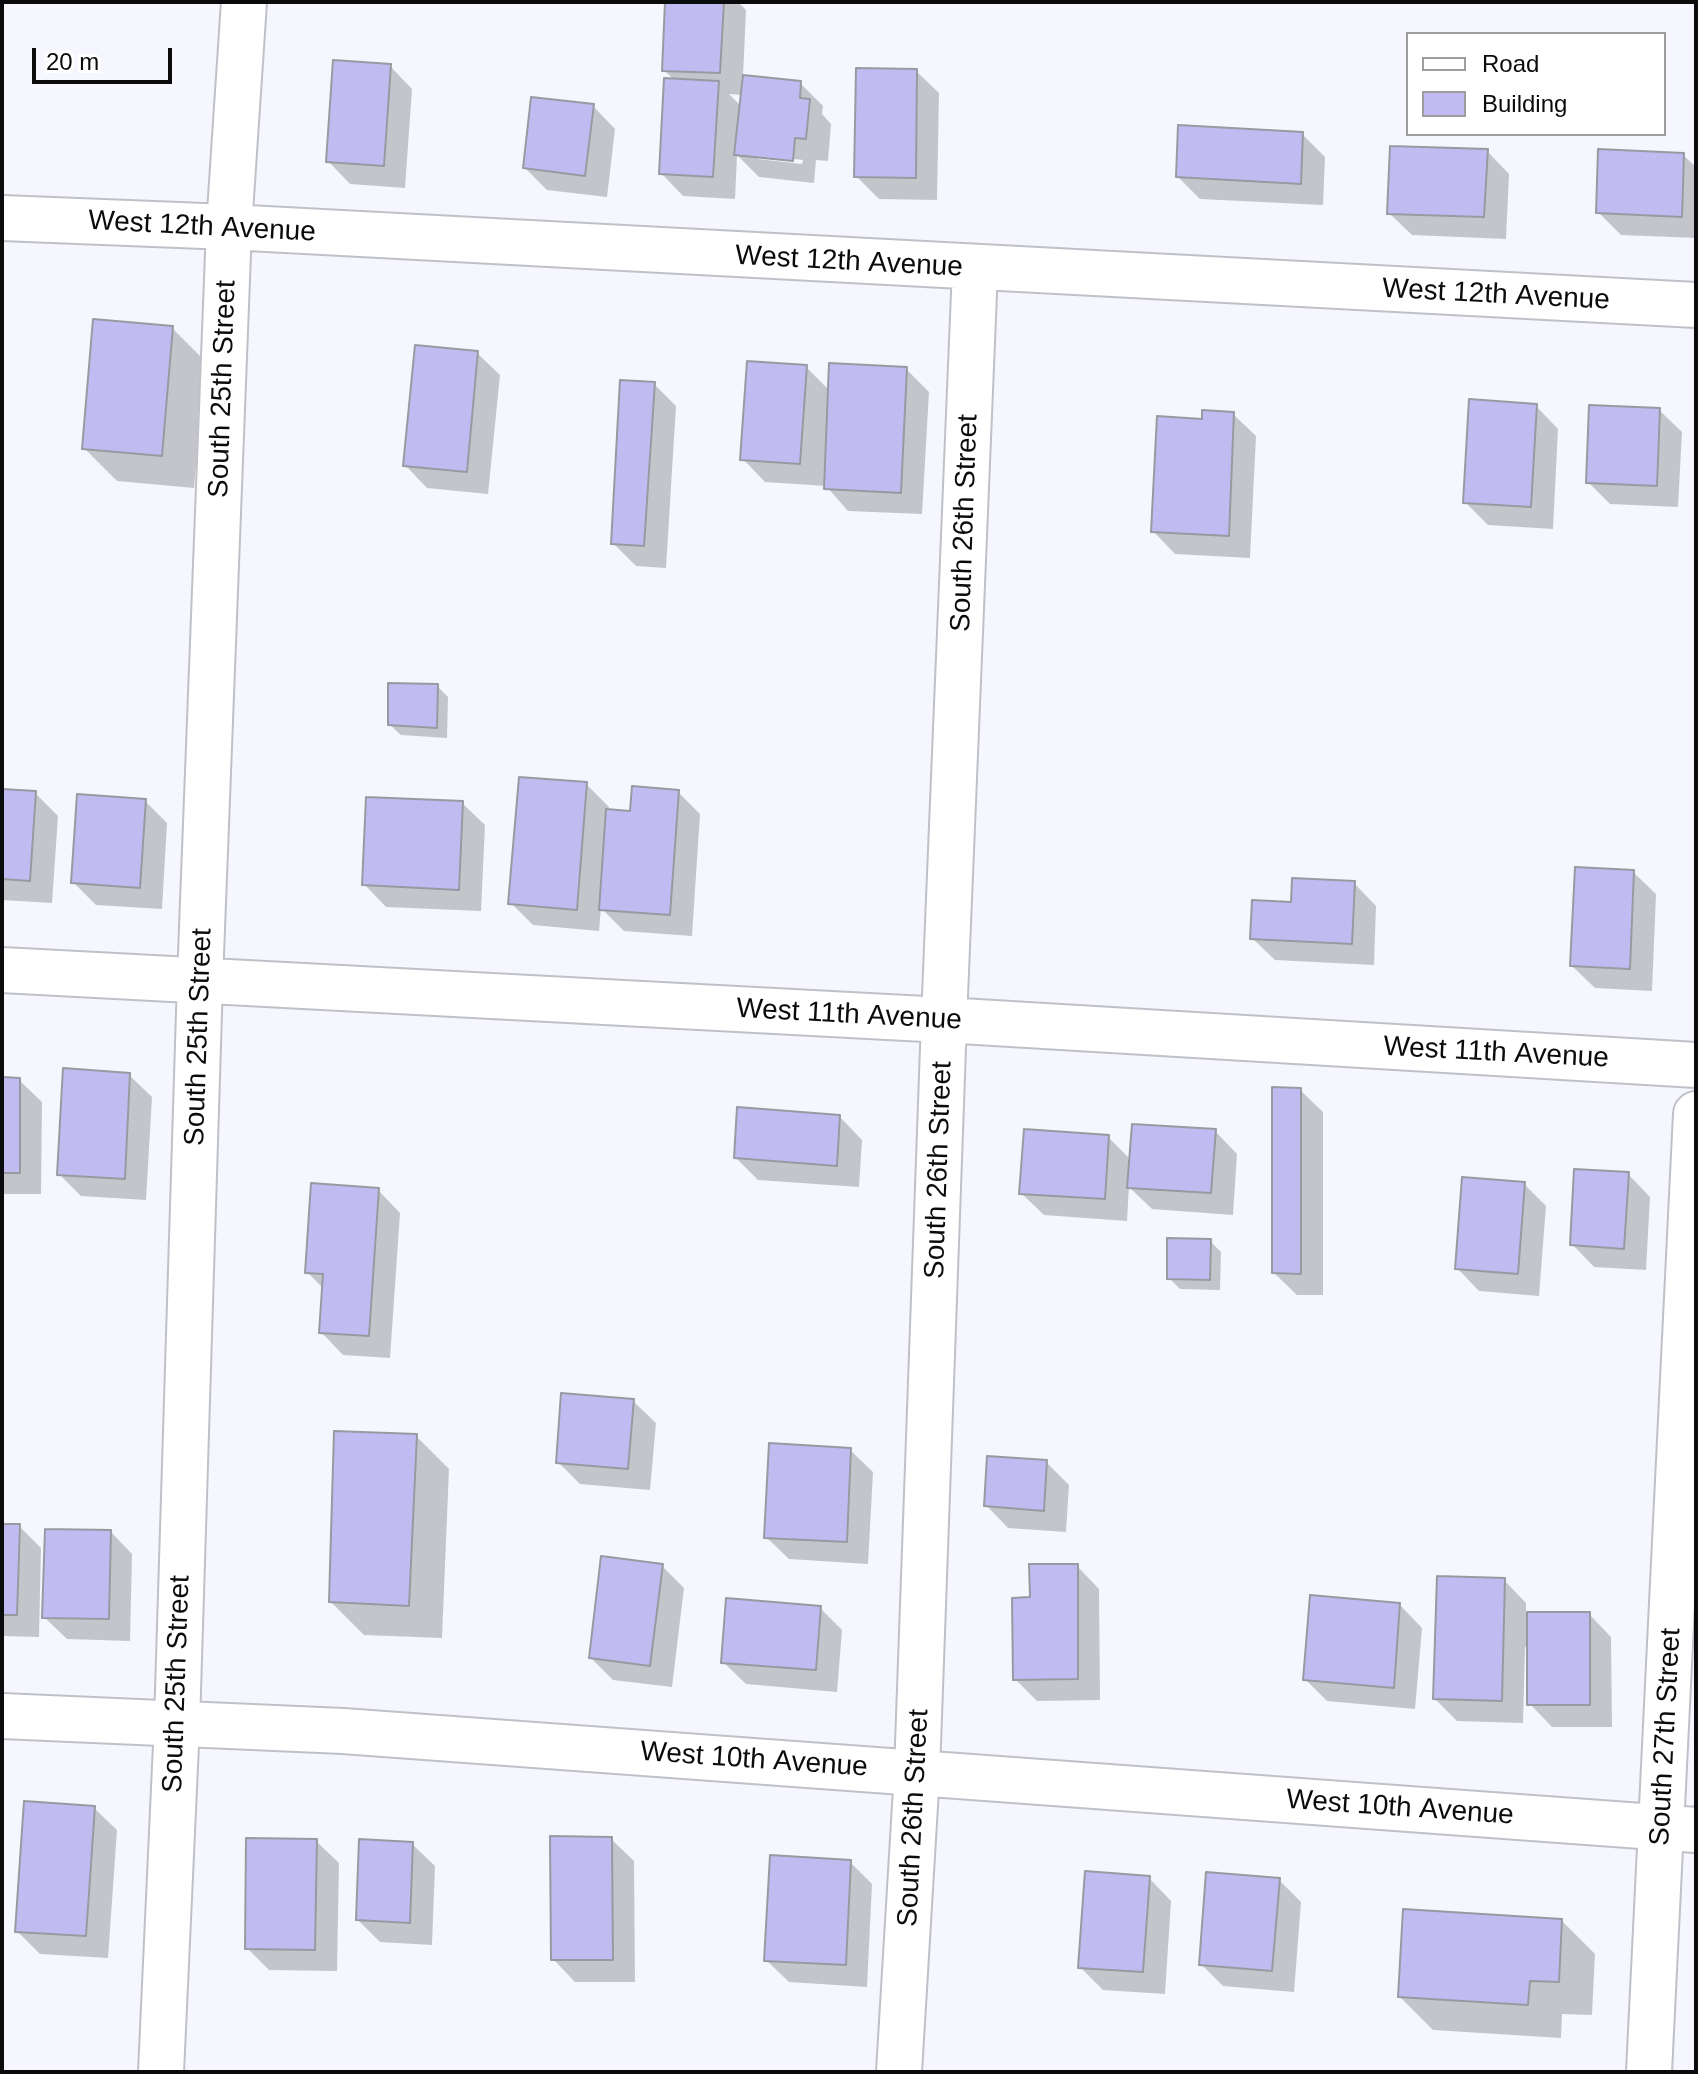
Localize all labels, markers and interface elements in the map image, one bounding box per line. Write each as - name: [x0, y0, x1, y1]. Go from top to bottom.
- scale bar: [36, 32, 176, 82]
- legend: [1406, 32, 1666, 136]
- text: 20 m: [46, 48, 99, 75]
- text: Road: [1482, 50, 1539, 77]
- text: Building: [1482, 90, 1567, 117]
- street label: West 12th Avenue: [87, 204, 317, 250]
- street label: West 12th Avenue: [734, 239, 964, 285]
- street label: West 12th Avenue: [1381, 272, 1611, 318]
- street label: South 25th Street: [202, 280, 244, 498]
- street label: South 26th Street: [944, 414, 986, 632]
- street label: South 25th Street: [178, 928, 220, 1146]
- street label: West 11th Avenue: [735, 992, 963, 1038]
- street label: West 11th Avenue: [1382, 1030, 1610, 1076]
- street label: South 26th Street: [918, 1061, 960, 1279]
- street label: South 25th Street: [156, 1575, 198, 1793]
- street label: South 27th Street: [1644, 1627, 1688, 1847]
- street label: South 26th Street: [892, 1708, 936, 1928]
- street label: West 10th Avenue: [639, 1735, 869, 1785]
- street label: West 10th Avenue: [1285, 1783, 1515, 1833]

